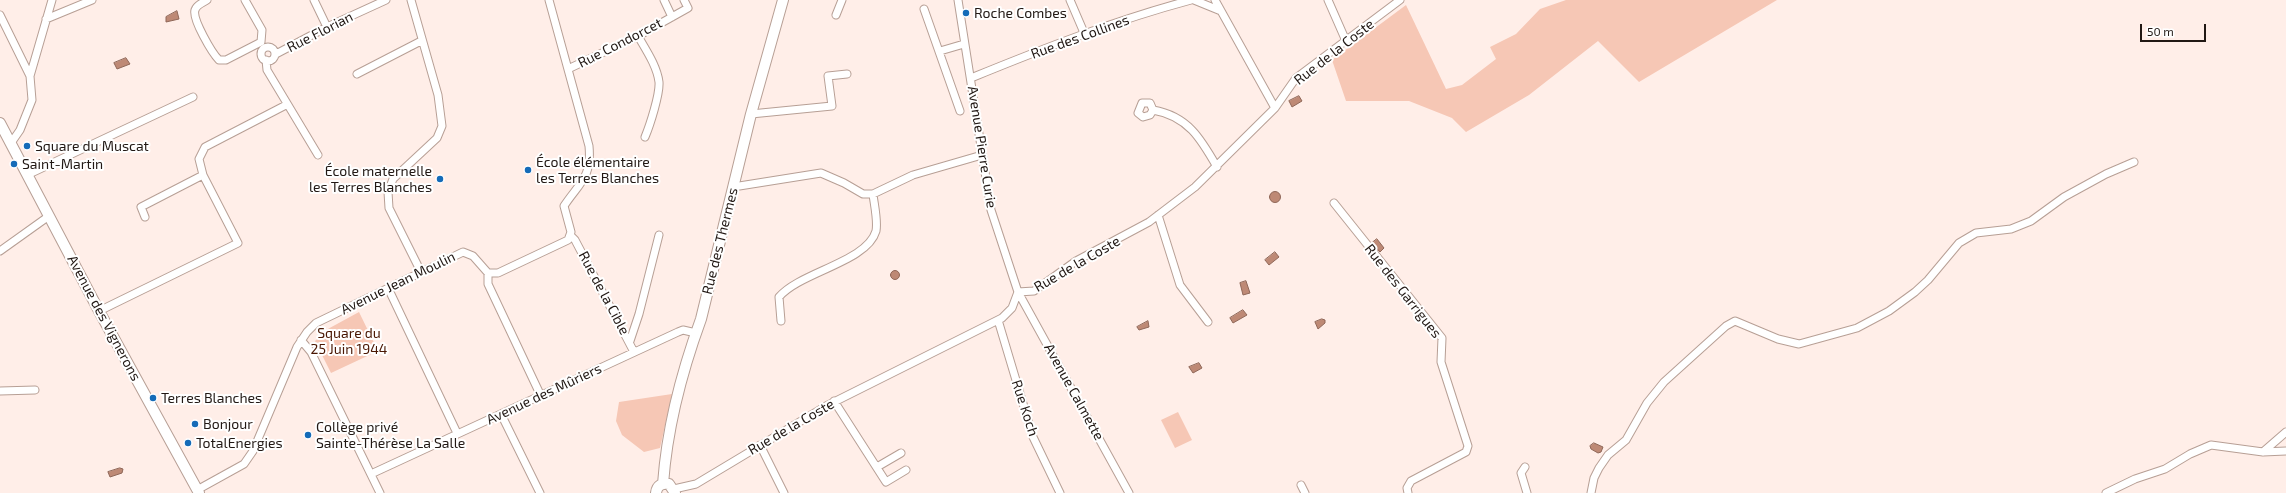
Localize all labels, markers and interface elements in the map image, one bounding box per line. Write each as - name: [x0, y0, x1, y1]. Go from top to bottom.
- place label: Roche Combes: [974, 5, 1067, 21]
- street label: Rue Florian: [284, 8, 356, 56]
- marker: Roche Combes: [961, 8, 971, 18]
- street label: Rue des Collines: [1028, 11, 1132, 63]
- street label: Rue Condorcet: [575, 15, 665, 71]
- street label: Rue de la Coste: [1291, 16, 1377, 88]
- scale bar: [2142, 16, 2208, 42]
- text: 50 m: [2147, 24, 2174, 38]
- street label: Avenue Pierre Curie: [964, 85, 1000, 209]
- place label: Square du Muscat: [35, 138, 149, 154]
- marker: Square du Muscat: [22, 141, 32, 151]
- place label: École élémentaire les Terres Blanches: [536, 154, 659, 186]
- place label: Saint-Martin: [22, 156, 103, 172]
- marker: Saint-Martin: [9, 159, 19, 169]
- place label: École maternelle les Terres Blanches: [309, 163, 432, 196]
- marker: École élémentaire les Terres Blanches: [523, 165, 533, 175]
- marker: École maternelle les Terres Blanches: [435, 174, 445, 184]
- street label: Rue des Thermes: [699, 186, 741, 296]
- street label: Rue de la Coste: [1031, 233, 1123, 295]
- street label: Rue des Garrigues: [1361, 241, 1445, 341]
- street label: Avenue Jean Moulin: [338, 248, 458, 318]
- street label: Rue de la Cible: [575, 248, 633, 338]
- street label: Avenue des Vignerons: [64, 252, 144, 384]
- park label: Square du 25 Juin 1944: [311, 325, 387, 358]
- street label: Avenue Calmette: [1041, 341, 1107, 443]
- street label: Avenue des Mûriers: [484, 360, 604, 428]
- street label: Rue Koch: [1008, 378, 1042, 438]
- place label: Terres Blanches: [161, 390, 262, 406]
- marker: Terres Blanches: [148, 393, 158, 403]
- street label: Rue de la Coste: [745, 396, 837, 458]
- place label: Bonjour: [203, 416, 253, 432]
- marker: Bonjour: [190, 419, 200, 429]
- place label: Collège privé Sainte-Thérèse La Salle: [316, 419, 465, 452]
- marker: Collège privé Sainte-Thérèse La Salle: [303, 430, 313, 440]
- place label: TotalEnergies: [196, 435, 283, 451]
- marker: TotalEnergies: [183, 438, 193, 448]

